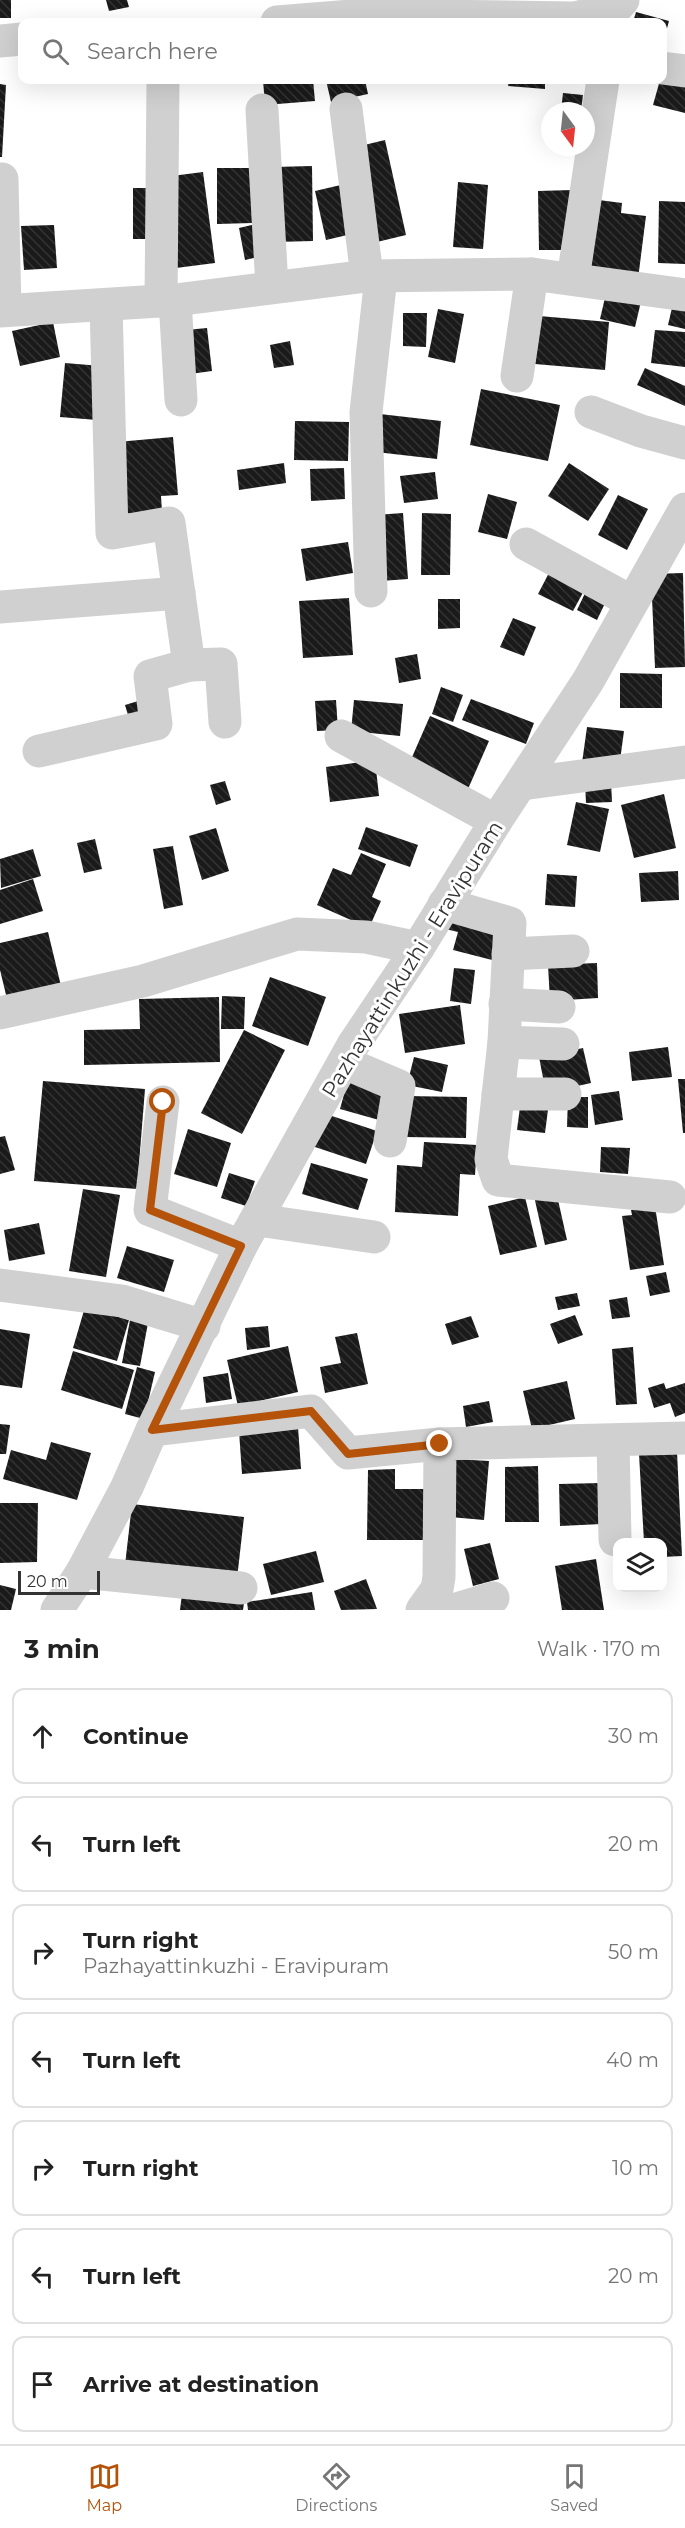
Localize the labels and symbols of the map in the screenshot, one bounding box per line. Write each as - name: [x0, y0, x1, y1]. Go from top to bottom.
- north arrow: [541, 102, 595, 156]
- street label: Pazhayattinkuzhi - Eravipuram: [316, 816, 508, 1102]
- route start: [149, 1088, 175, 1114]
- route end: [426, 1430, 452, 1456]
- scale bar: [18, 1568, 100, 1596]

